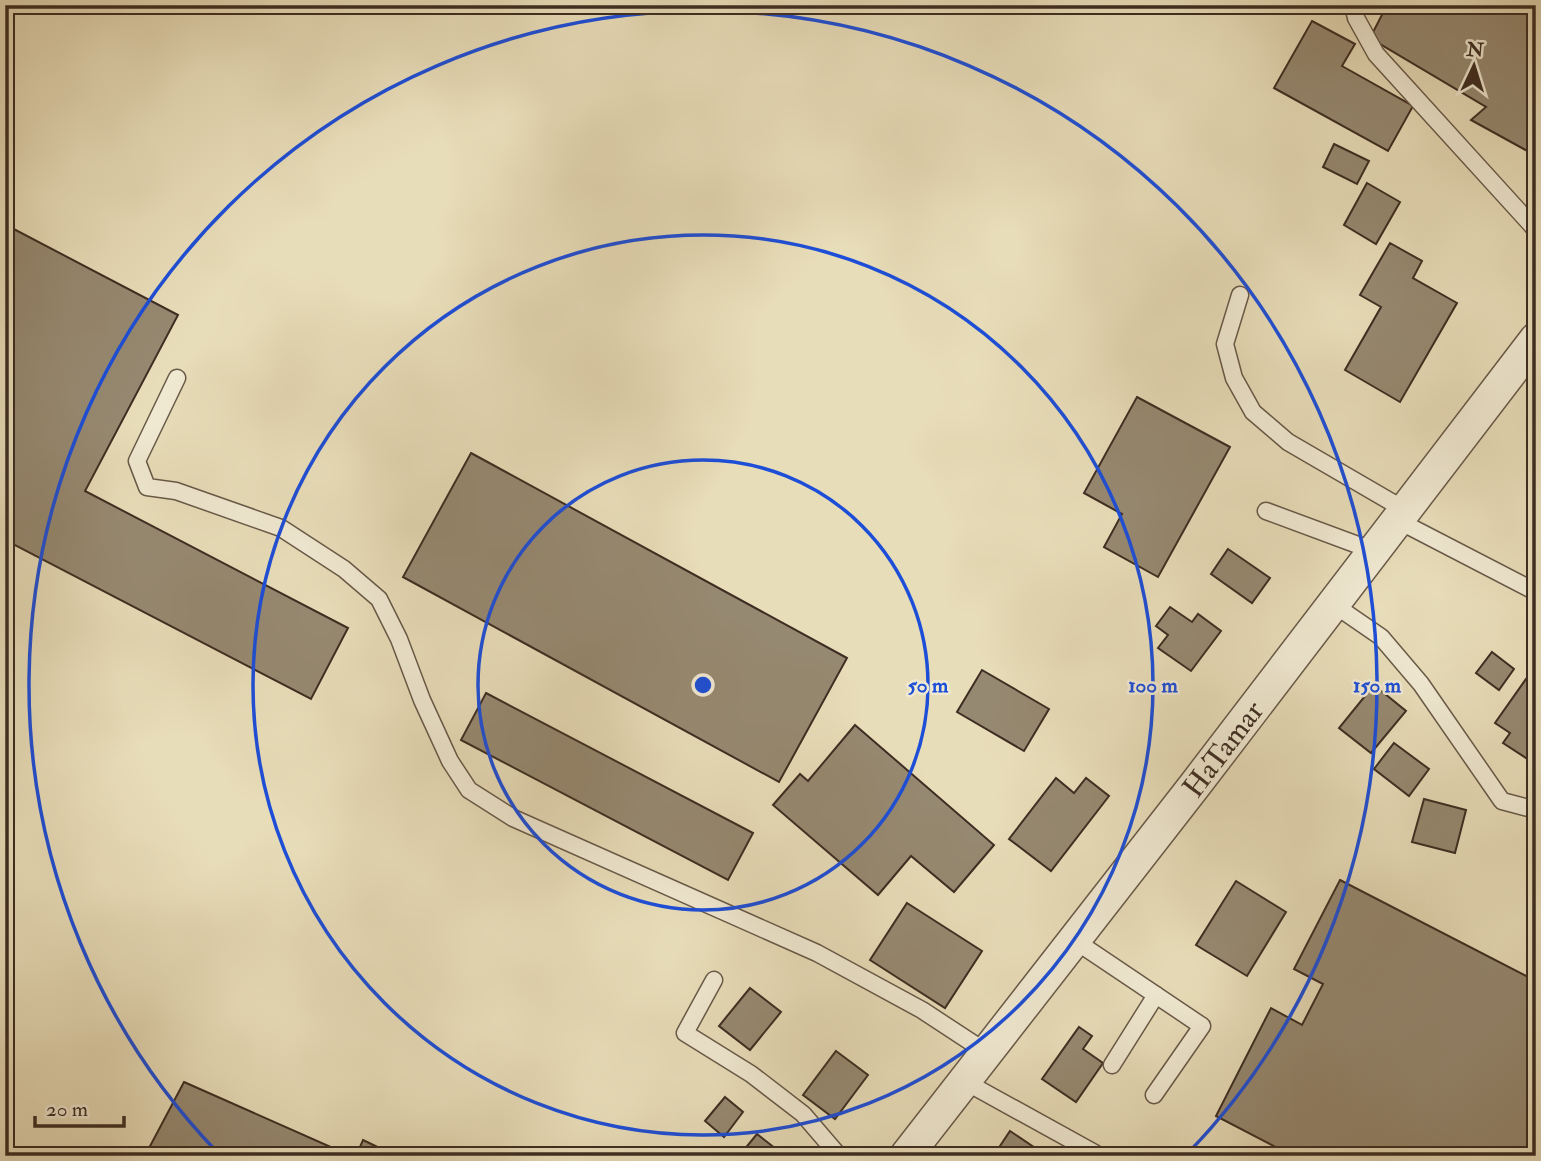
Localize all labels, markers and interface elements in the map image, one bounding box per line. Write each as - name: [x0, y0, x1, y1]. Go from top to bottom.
- north arrow: [1440, 32, 1510, 102]
- text: N: [1465, 37, 1485, 63]
- text: 50 m: [908, 672, 949, 699]
- text: 100 m: [1128, 672, 1179, 699]
- text: 150 m: [1353, 672, 1402, 699]
- centre of rings: [691, 673, 715, 697]
- street label: HaTamar: [1175, 693, 1272, 805]
- scale bar: [35, 1084, 124, 1128]
- text: 20 m: [46, 1096, 88, 1123]

